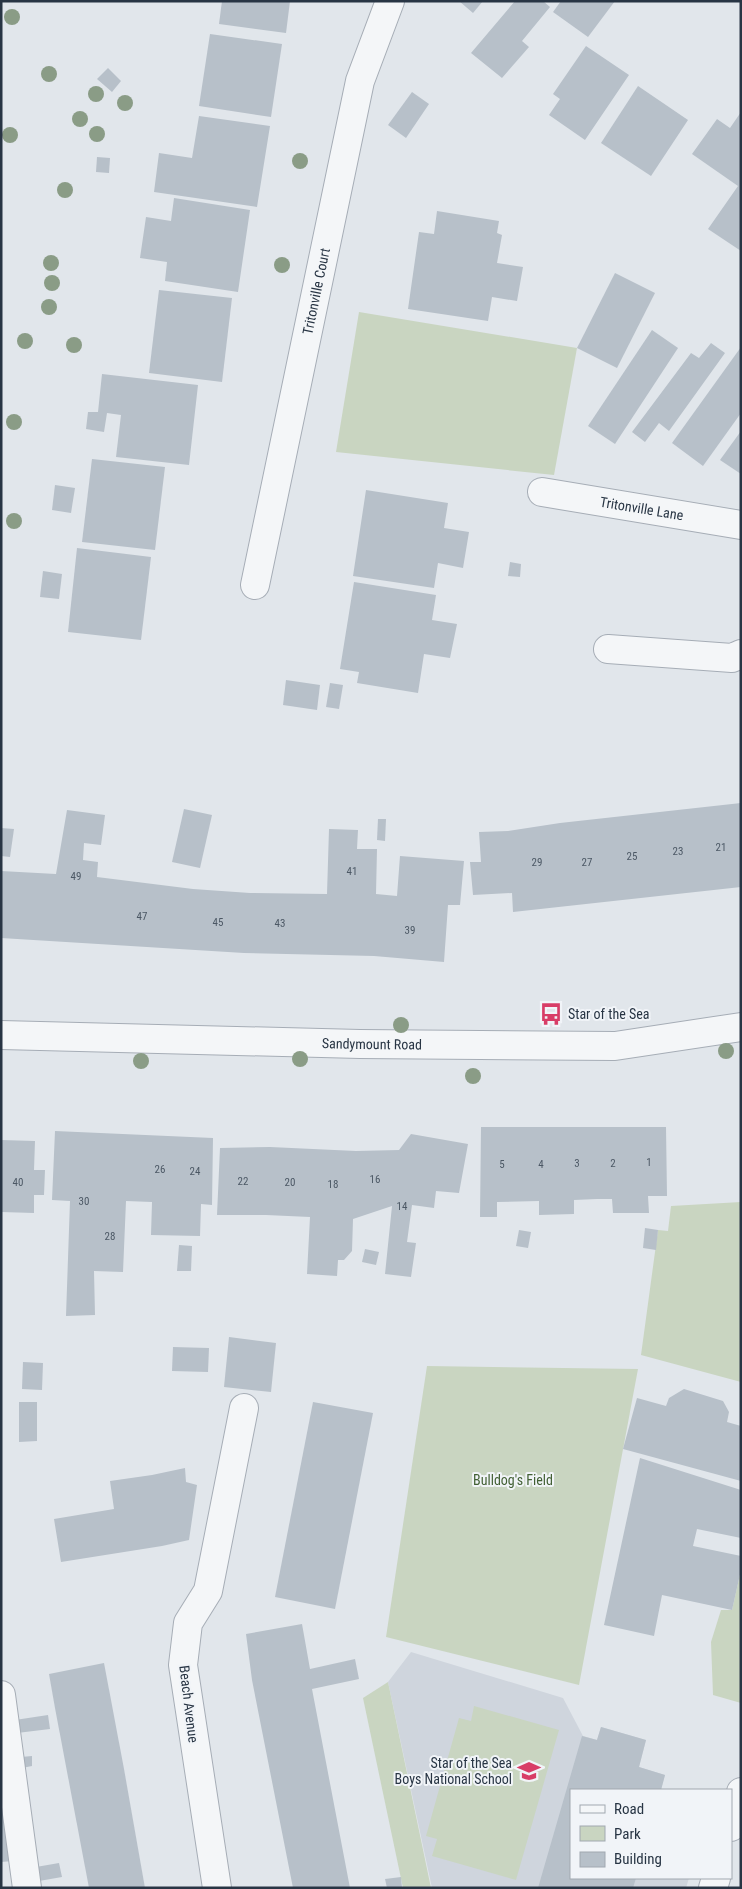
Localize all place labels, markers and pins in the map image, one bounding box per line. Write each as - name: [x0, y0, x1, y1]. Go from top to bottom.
- bus stop icon: Star of the Sea: [538, 1001, 564, 1027]
- place label: Star of the Sea: [568, 1006, 649, 1022]
- place label: Star of the Sea Boys National School: [395, 1755, 512, 1787]
- school or university icon: Star of the Sea Boys National School: [516, 1758, 542, 1784]

